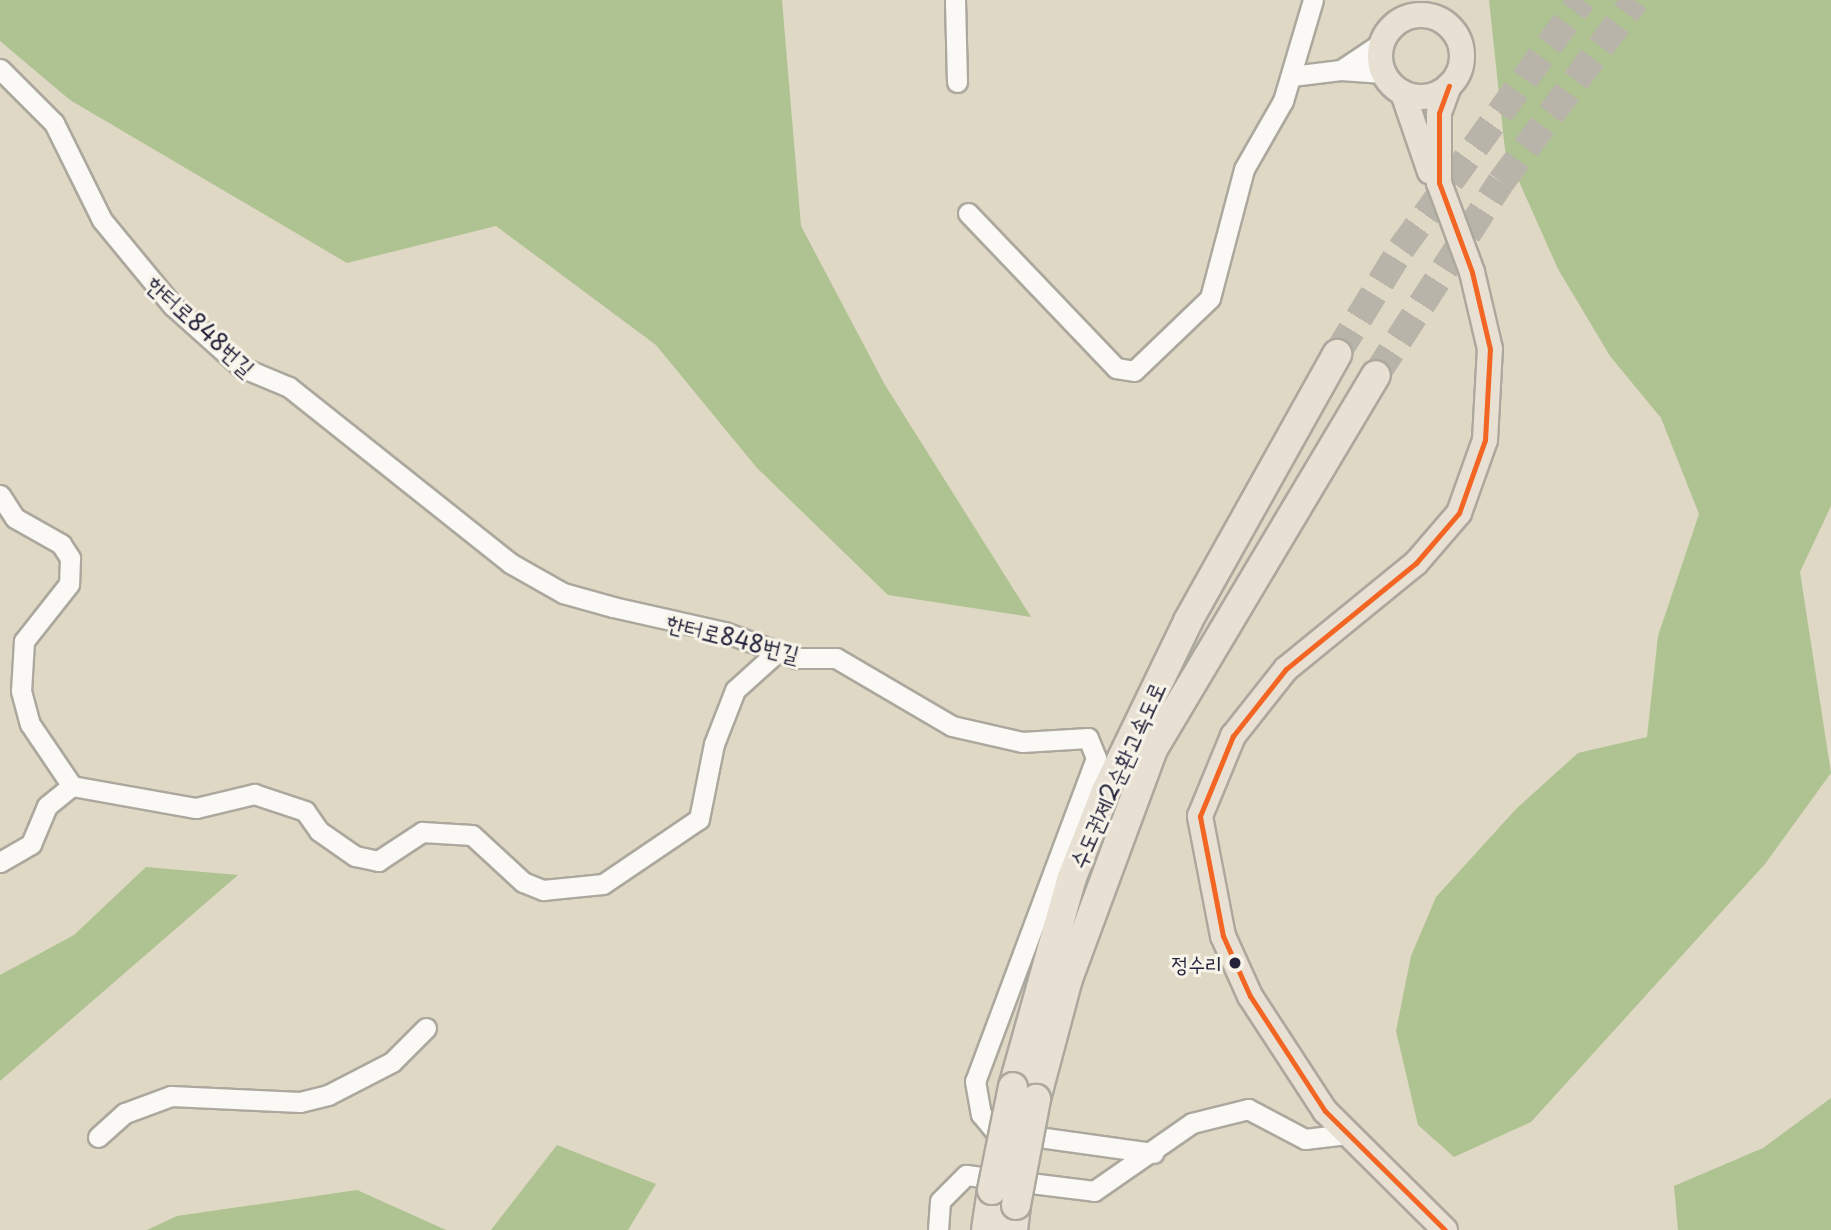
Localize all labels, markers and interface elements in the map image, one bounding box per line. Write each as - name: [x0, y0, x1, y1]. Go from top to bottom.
- street label: 한터로848번길: [141, 270, 261, 382]
- street label: 한터로848번길: [664, 608, 802, 668]
- street label: 수도권제2순환고속도로: [1063, 677, 1171, 873]
- place label: 정수리: [1171, 950, 1222, 976]
- marker: 정수리: [1228, 956, 1242, 970]

